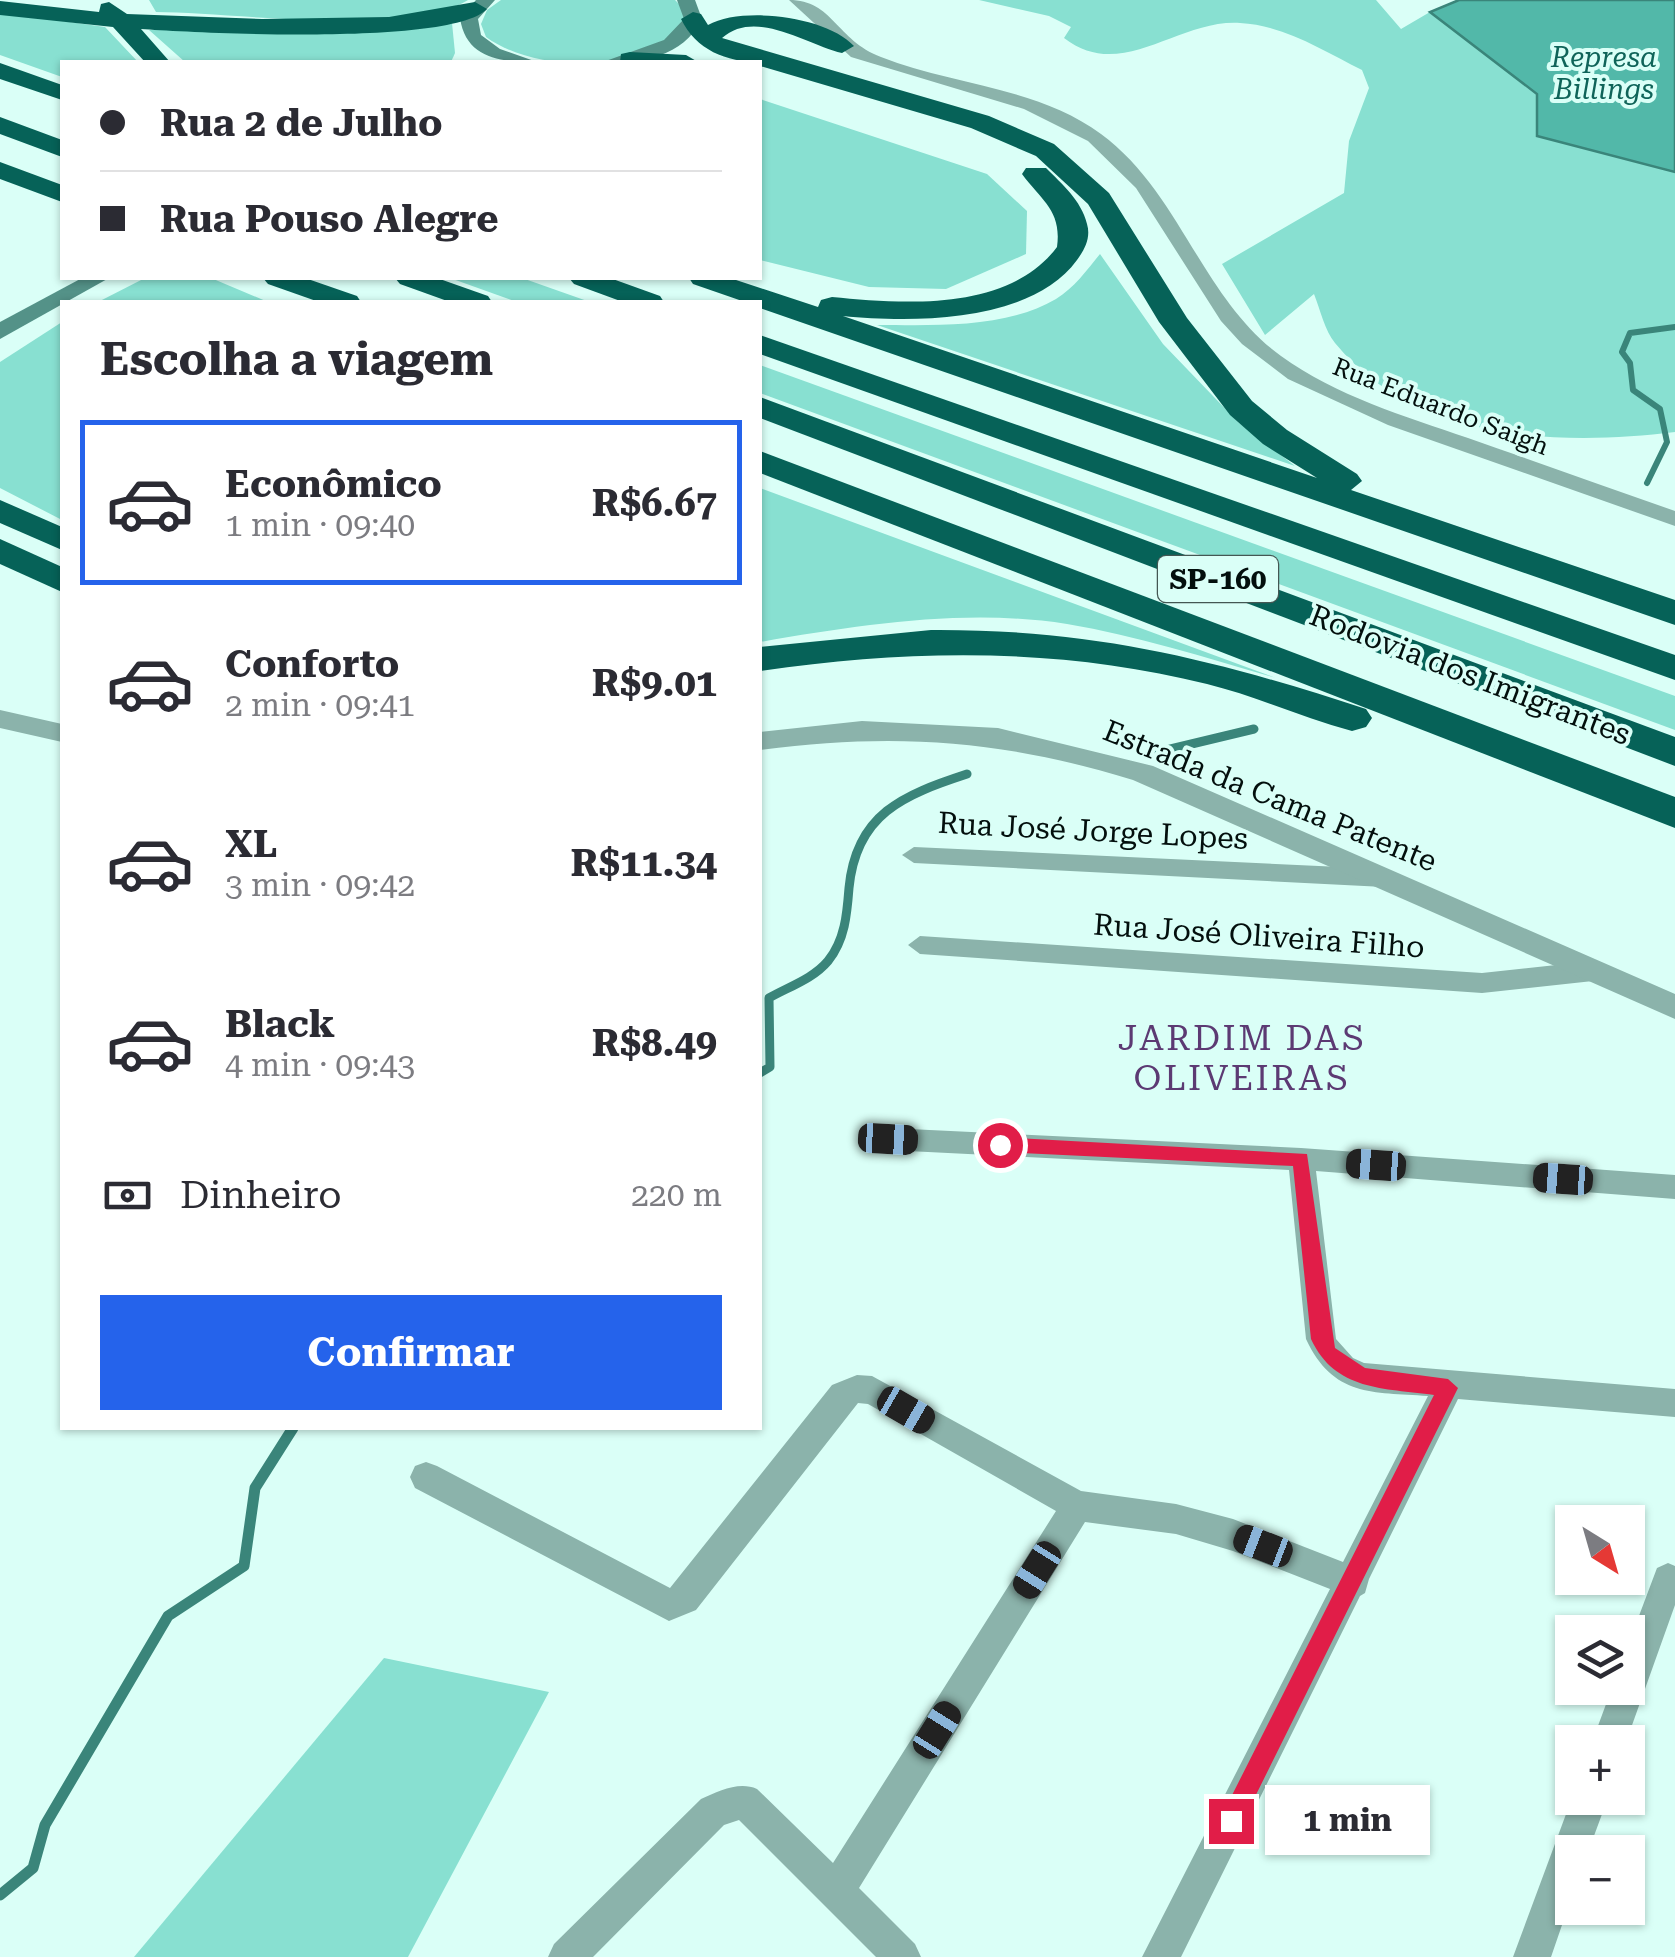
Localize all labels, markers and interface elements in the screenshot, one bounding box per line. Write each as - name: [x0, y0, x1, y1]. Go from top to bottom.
- water label: Represa Billings: [1550, 41, 1657, 106]
- text: Rua 2 de Julho: [160, 101, 443, 145]
- text: Rua Pouso Alegre: [160, 197, 499, 241]
- text: Escolha a viagem: [100, 333, 493, 386]
- street label: Rua Eduardo Saigh: [1329, 352, 1553, 461]
- icon: car: [105, 458, 195, 548]
- text: Econômico: [225, 462, 442, 506]
- text: R$6.67: [592, 481, 717, 525]
- text: 1 min · 09:40: [225, 506, 415, 544]
- road number: SP-160: [1158, 556, 1278, 602]
- street label: Rodovia dos Imigrantes: [1305, 597, 1635, 752]
- icon: car: [105, 638, 195, 728]
- text: Conforto: [225, 642, 399, 686]
- text: R$9.01: [592, 661, 717, 705]
- text: 2 min · 09:41: [225, 686, 415, 724]
- street label: Estrada da Cama Patente: [1098, 713, 1442, 879]
- street label: Rua José Jorge Lopes: [937, 805, 1249, 856]
- icon: car: [105, 818, 195, 908]
- text: XL: [225, 822, 277, 866]
- text: R$11.34: [570, 841, 717, 885]
- text: 3 min · 09:42: [225, 866, 415, 904]
- street label: Rua José Oliveira Filho: [1092, 906, 1426, 965]
- icon: car: [105, 998, 195, 1088]
- text: Black: [225, 1002, 335, 1046]
- district label: JARDIM DAS OLIVEIRAS: [1118, 1018, 1366, 1099]
- text: R$8.49: [592, 1021, 717, 1065]
- text: 4 min · 09:43: [225, 1046, 415, 1084]
- car: [857, 1122, 919, 1156]
- route start: [978, 1123, 1023, 1168]
- car: [1345, 1148, 1407, 1182]
- car: [1532, 1162, 1594, 1196]
- icon: cash: [100, 1168, 155, 1223]
- text: Dinheiro: [180, 1173, 342, 1217]
- text: 220 m: [631, 1176, 722, 1214]
- button: Confirmar: [100, 1295, 722, 1410]
- car: [873, 1382, 939, 1438]
- north arrow: [1555, 1505, 1645, 1595]
- map controls: [1555, 1505, 1645, 1925]
- car: [1230, 1521, 1296, 1571]
- car: [1008, 1537, 1066, 1603]
- button: layers: [1555, 1615, 1645, 1705]
- car: [908, 1697, 966, 1763]
- button: +: [1555, 1725, 1645, 1815]
- callout: 1 min: [1266, 1786, 1431, 1856]
- route end: [1209, 1799, 1254, 1844]
- text: 1 min: [1303, 1801, 1392, 1839]
- button: −: [1555, 1835, 1645, 1925]

